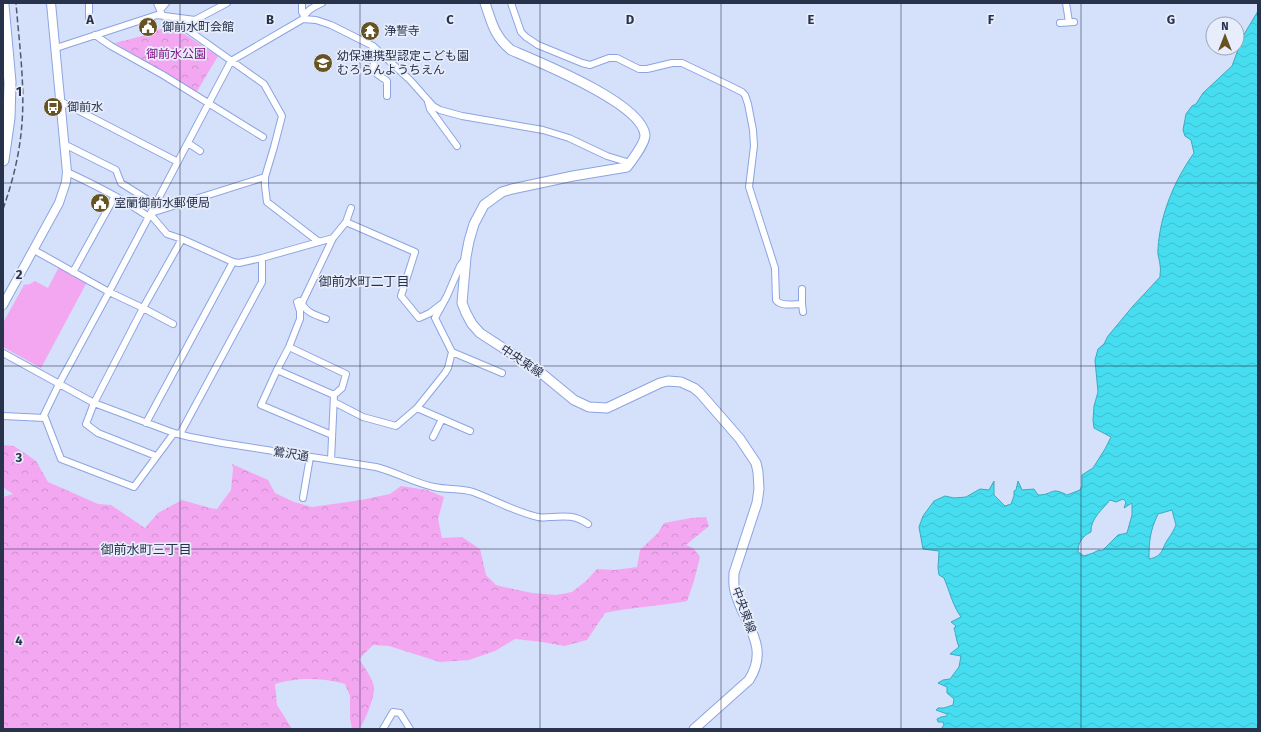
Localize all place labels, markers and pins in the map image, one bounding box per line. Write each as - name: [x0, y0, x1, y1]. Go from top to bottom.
- public building icon: 御前水町会館: [137, 16, 159, 38]
- place label: 御前水町会館: [162, 20, 234, 34]
- temple icon: 浄誓寺: [359, 20, 381, 42]
- place label: 浄誓寺: [384, 24, 420, 38]
- place label: 幼保連携型認定こども園 むろらんようちえん: [337, 49, 469, 77]
- school or university icon: 幼保連携型認定こども園 むろらんようちえん: [312, 52, 334, 74]
- bus stop icon: 御前水: [42, 96, 64, 118]
- place label: 御前水: [67, 100, 103, 114]
- public building icon: 室蘭御前水郵便局: [89, 192, 111, 214]
- place label: 室蘭御前水郵便局: [114, 196, 210, 210]

